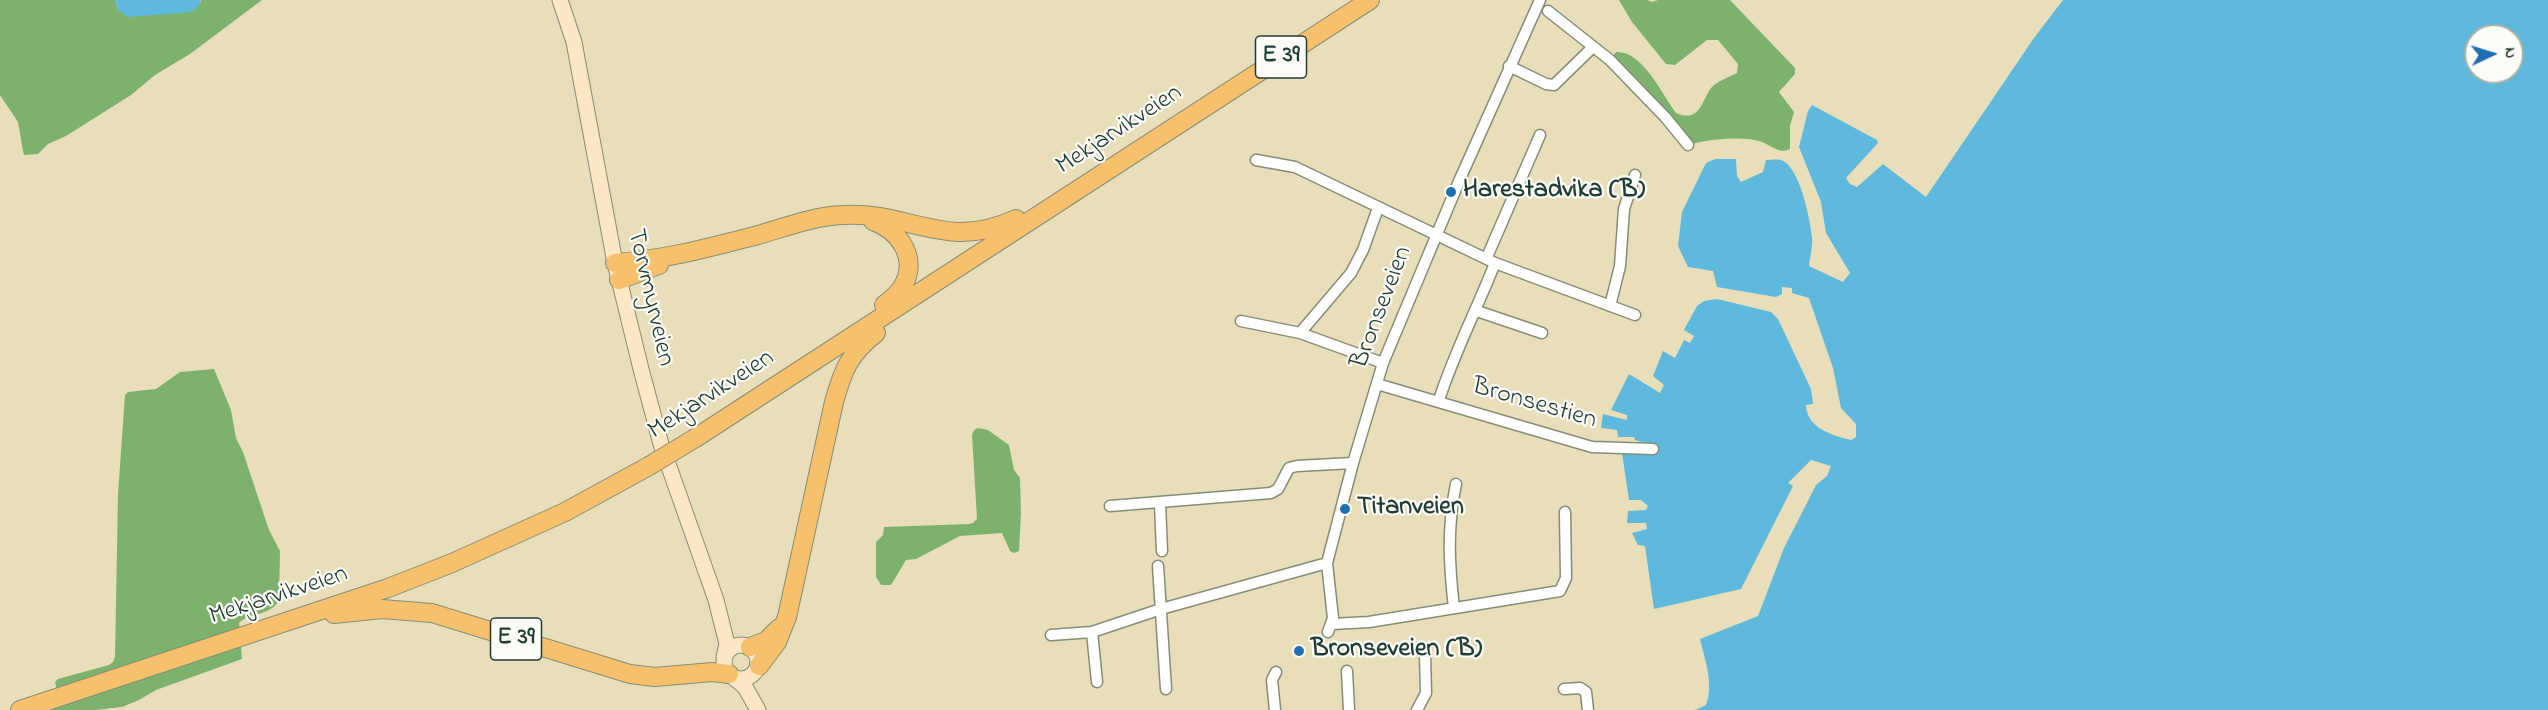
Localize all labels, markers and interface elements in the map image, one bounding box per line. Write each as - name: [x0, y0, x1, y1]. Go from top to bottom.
- north arrow: [2464, 24, 2524, 84]
- road number: E 39: [1256, 36, 1306, 78]
- text: N: [2498, 47, 2522, 59]
- street label: Mekjarvikveien: [1051, 79, 1189, 183]
- place label: Harestadvika (B): [1463, 176, 1645, 208]
- marker: Harestadvika (B): [1444, 185, 1458, 199]
- street label: Torvmyrveien: [618, 226, 680, 370]
- street label: Bronseveien: [1345, 242, 1421, 374]
- street label: Mekjarvikveien: [643, 344, 781, 448]
- street label: Bronsestien: [1468, 372, 1600, 438]
- place label: Titanveien: [1357, 493, 1464, 525]
- marker: Titanveien: [1338, 502, 1352, 516]
- street label: Mekjarvikveien: [206, 560, 352, 634]
- road number: E 39: [490, 618, 542, 660]
- place label: Bronseveien (B): [1311, 635, 1482, 667]
- marker: Bronseveien (B): [1292, 644, 1306, 658]

